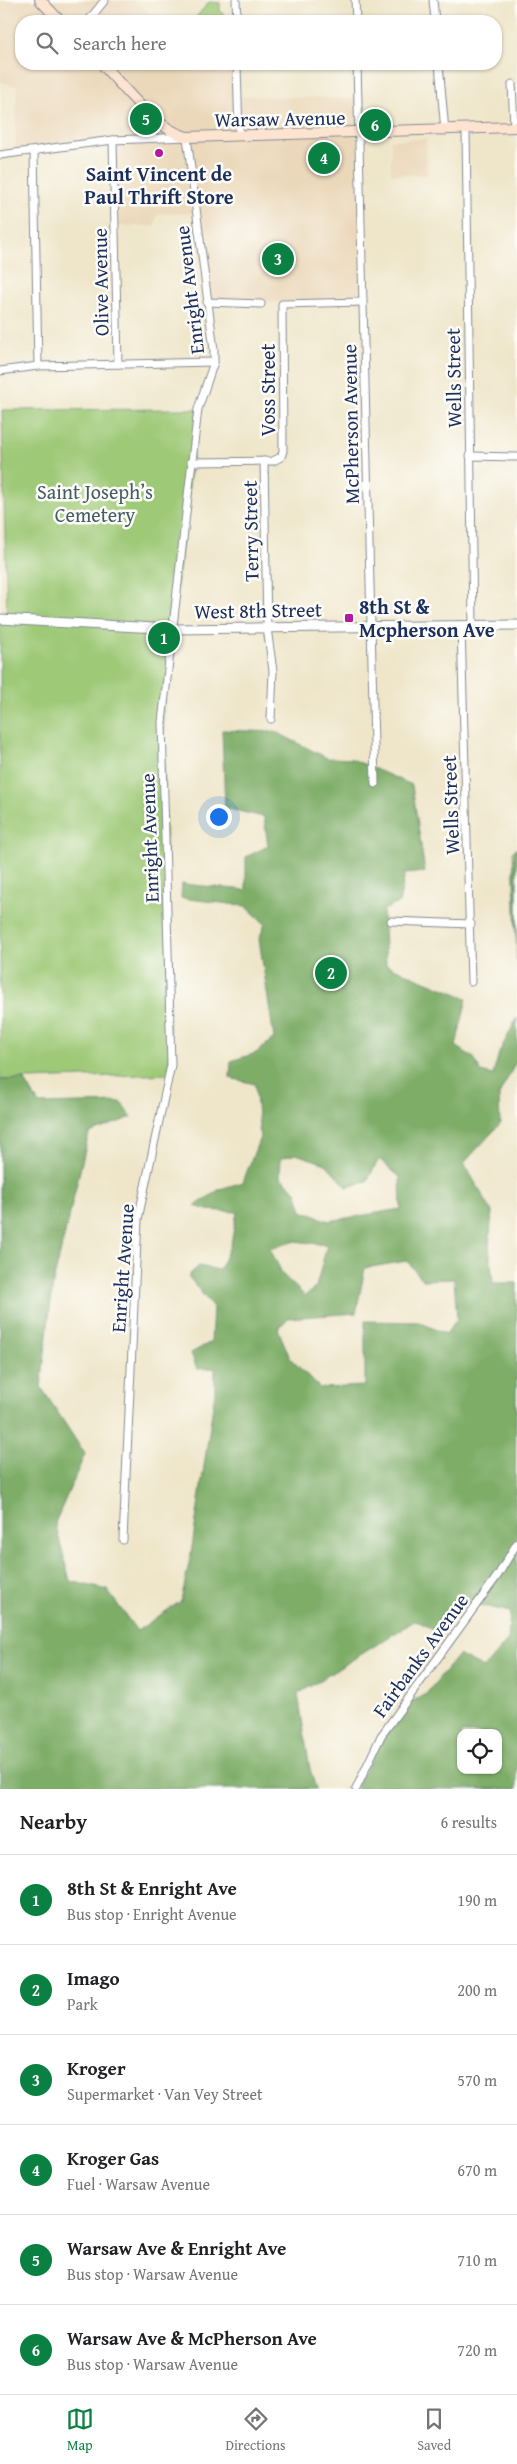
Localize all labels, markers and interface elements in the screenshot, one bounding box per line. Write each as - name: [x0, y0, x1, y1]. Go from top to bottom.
- search box: [15, 15, 502, 70]
- icon: search: [33, 29, 61, 57]
- text: Search here: [73, 29, 167, 57]
- pin: 5: [130, 100, 162, 138]
- street label: Warsaw Avenue: [214, 102, 346, 134]
- pin: 6: [359, 106, 391, 144]
- pin: 4: [308, 139, 340, 177]
- marker: Saint Vincent de Paul Thrift Store: [153, 147, 165, 159]
- place label: Saint Vincent de Paul Thrift Store: [84, 159, 234, 211]
- street label: Enright Avenue: [167, 224, 211, 356]
- street label: Olive Avenue: [85, 228, 115, 336]
- pin: 3: [262, 240, 294, 278]
- street label: Wells Street: [438, 328, 468, 428]
- street label: Voss Street: [253, 344, 282, 437]
- street label: McPherson Avenue: [334, 344, 366, 504]
- park label: Saint Joseph’s Cemetery: [37, 477, 153, 529]
- street label: Terry Street: [235, 480, 265, 582]
- place label: 8th St & Mcpherson Ave: [359, 592, 495, 644]
- street label: West 8th Street: [194, 594, 322, 626]
- marker: 8th St & Mcpherson Ave: [343, 612, 355, 624]
- pin: 1: [148, 619, 180, 657]
- street label: Wells Street: [434, 755, 466, 855]
- street label: Enright Avenue: [132, 773, 166, 903]
- your location: [206, 804, 232, 830]
- pin: 2: [315, 954, 347, 992]
- street label: Enright Avenue: [103, 1202, 141, 1334]
- street label: Fairbanks Avenue: [365, 1587, 475, 1723]
- map controls: [457, 1729, 502, 1774]
- button: locate: [457, 1729, 502, 1774]
- text: Nearby: [20, 1806, 87, 1837]
- text: 6 results: [440, 1810, 497, 1834]
- text: 8th St & Enright Ave: [67, 1874, 237, 1902]
- text: 1: [32, 1888, 40, 1912]
- text: 190 m: [457, 1888, 497, 1912]
- text: Bus stop · Enright Avenue: [67, 1902, 237, 1926]
- text: Imago: [67, 1964, 120, 1992]
- text: 2: [32, 1978, 40, 2002]
- text: 200 m: [457, 1978, 497, 2002]
- text: Park: [67, 1992, 98, 2016]
- text: Kroger: [67, 2054, 126, 2082]
- text: 3: [32, 2068, 40, 2092]
- text: 570 m: [457, 2068, 497, 2092]
- text: Supermarket · Van Vey Street: [67, 2082, 263, 2106]
- text: Kroger Gas: [67, 2144, 159, 2172]
- text: 4: [32, 2158, 40, 2182]
- text: 670 m: [457, 2158, 497, 2182]
- text: Fuel · Warsaw Avenue: [67, 2172, 210, 2196]
- text: Warsaw Ave & Enright Ave: [67, 2234, 286, 2262]
- text: 5: [32, 2248, 40, 2272]
- text: 710 m: [457, 2248, 497, 2272]
- text: Bus stop · Warsaw Avenue: [67, 2262, 238, 2286]
- text: Warsaw Ave & McPherson Ave: [67, 2324, 317, 2352]
- text: 6: [32, 2338, 40, 2362]
- text: 720 m: [457, 2338, 497, 2362]
- text: Bus stop · Warsaw Avenue: [67, 2352, 238, 2376]
- tab: Map: [66, 2405, 94, 2455]
- tab: Directions: [225, 2405, 286, 2455]
- tab: Saved: [417, 2405, 451, 2455]

